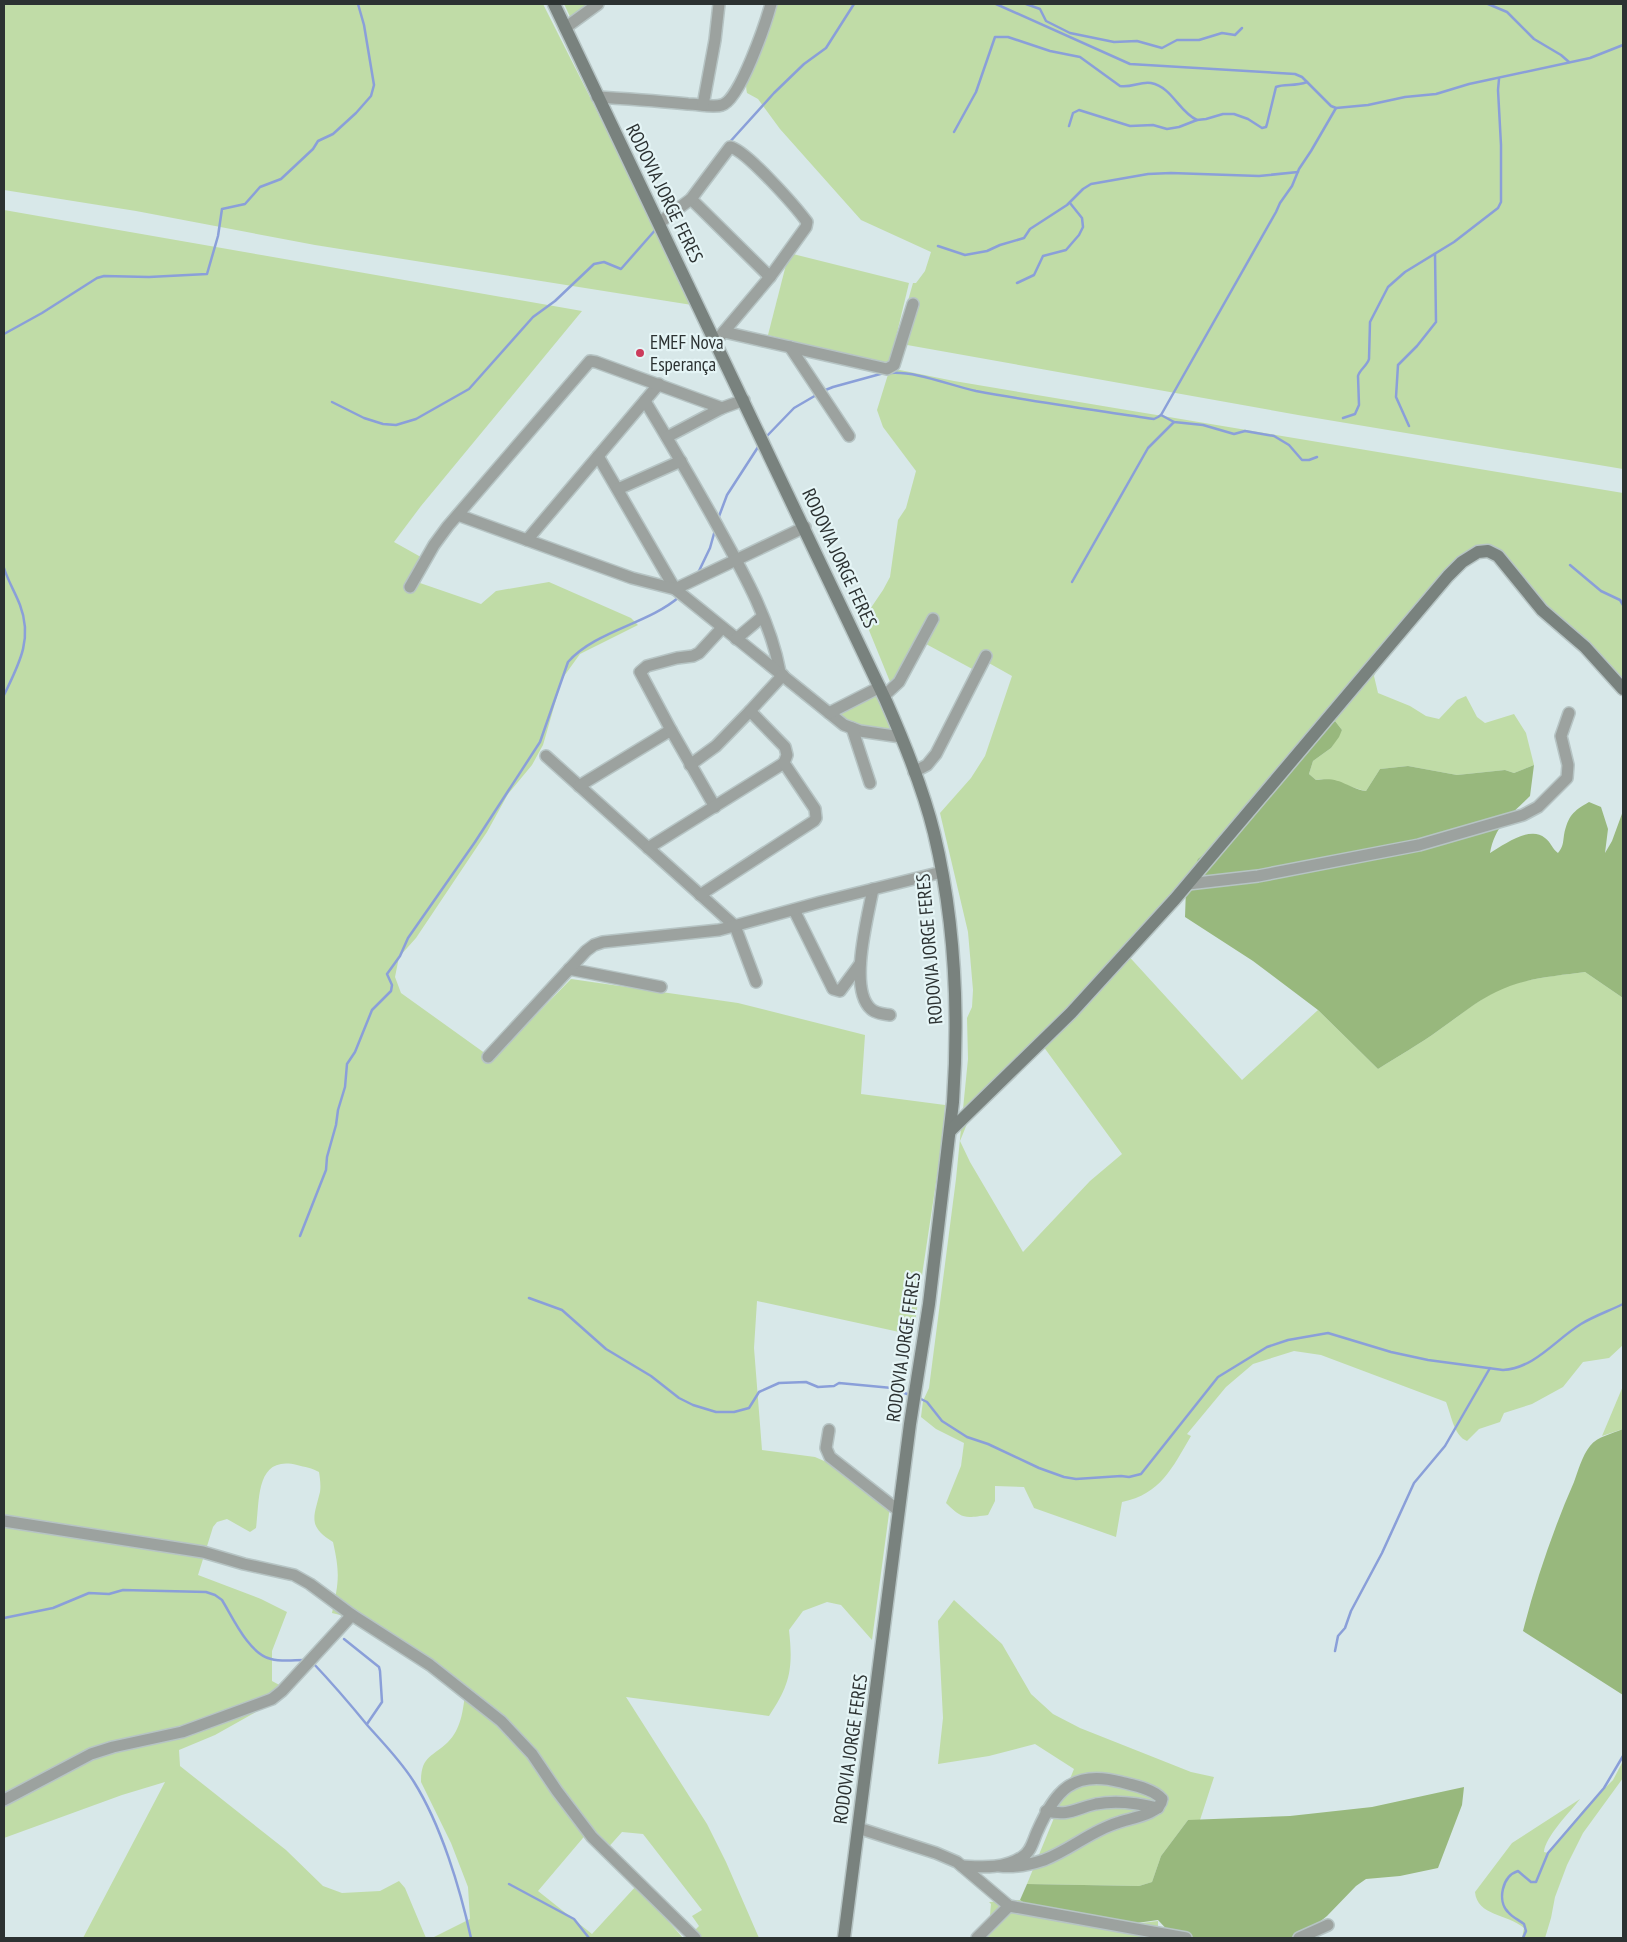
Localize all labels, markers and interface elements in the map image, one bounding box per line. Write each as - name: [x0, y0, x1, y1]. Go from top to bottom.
- street label: RODOVIA JORGE FERES: [621, 120, 709, 266]
- place label: EMEF Nova Esperança: [650, 330, 724, 376]
- marker: EMEF Nova Esperança: [634, 347, 646, 359]
- street label: RODOVIA JORGE FERES: [797, 484, 883, 632]
- street label: RODOVIA JORGE FERES: [910, 873, 948, 1025]
- street label: RODOVIA JORGE FERES: [881, 1270, 925, 1424]
- street label: RODOVIA JORGE FERES: [828, 1672, 872, 1826]

